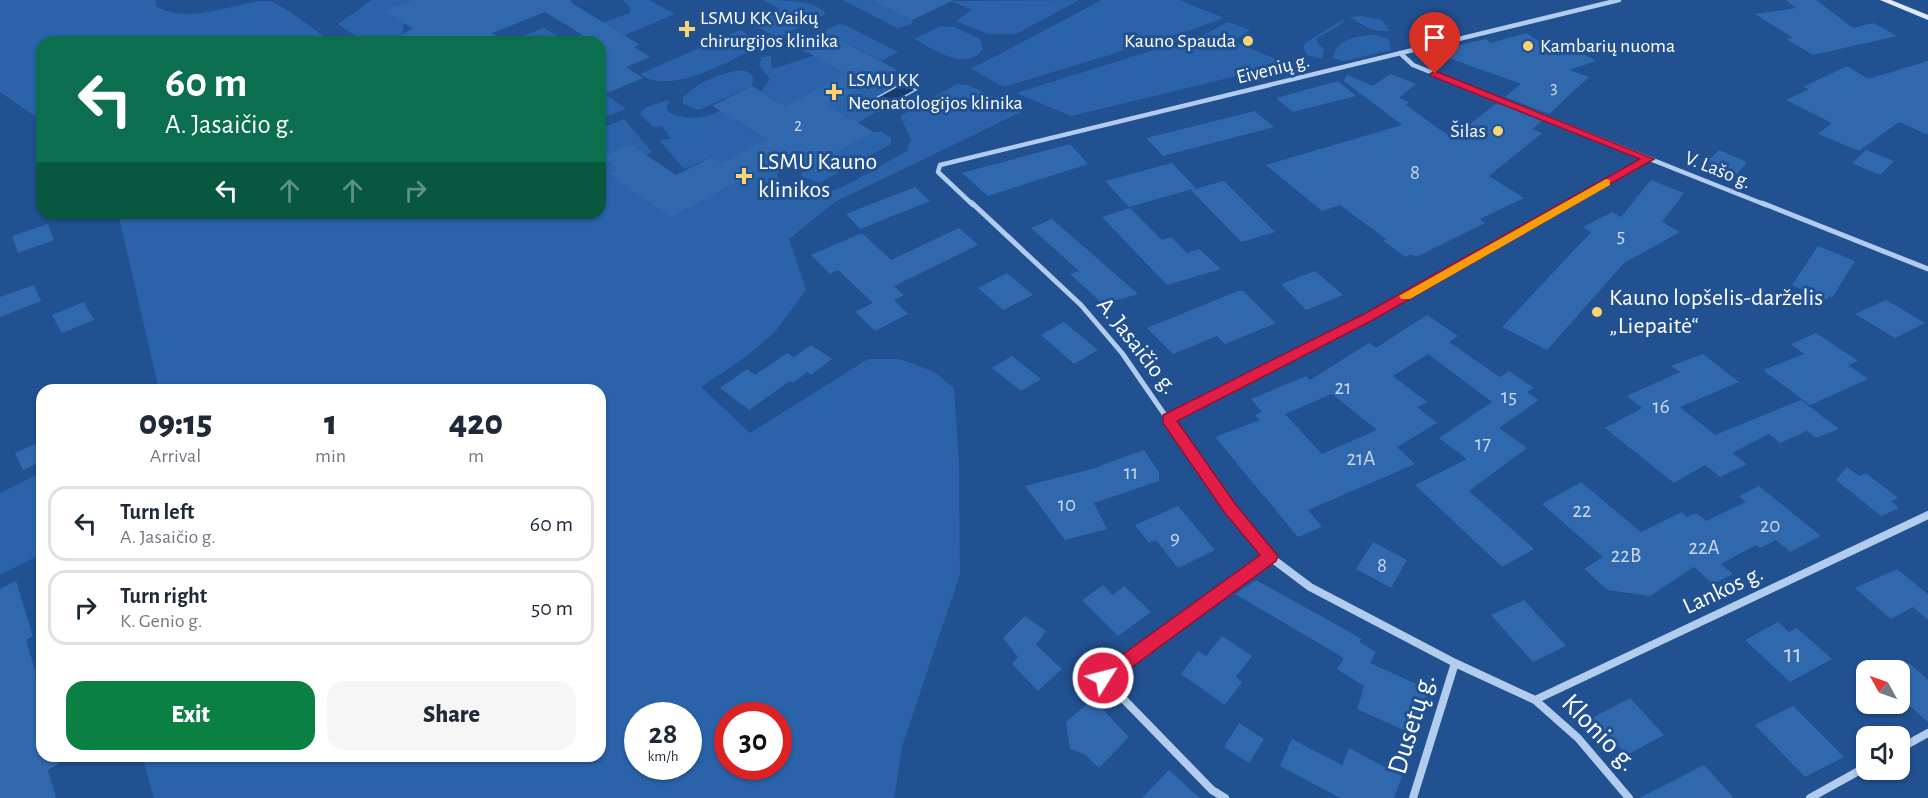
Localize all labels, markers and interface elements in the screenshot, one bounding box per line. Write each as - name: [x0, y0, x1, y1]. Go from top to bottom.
- place label: LSMU KK Vaikų chirurgijos klinika: [700, 8, 838, 51]
- pin: [1409, 12, 1460, 74]
- marker: LSMU KK Vaikų chirurgijos klinika: [678, 20, 696, 38]
- icon: arrive: [1418, 21, 1451, 54]
- place label: Kauno Spauda: [1124, 31, 1236, 51]
- marker: Kauno Spauda: [1241, 34, 1255, 48]
- place label: Kambarių nuoma: [1540, 36, 1675, 56]
- marker: Kambarių nuoma: [1521, 39, 1535, 53]
- street label: Eivenių g.: [1234, 50, 1312, 88]
- icon: left: [66, 60, 144, 138]
- text: 60 m: [165, 62, 247, 104]
- place label: LSMU KK Neonatologijos klinika: [848, 70, 1023, 113]
- house number: 3: [1550, 79, 1558, 97]
- marker: LSMU KK Neonatologijos klinika: [825, 83, 843, 101]
- text: A. Jasaičio g.: [165, 111, 295, 138]
- house number: 2: [794, 117, 802, 135]
- place label: Šilas: [1450, 120, 1486, 141]
- marker: Šilas: [1491, 124, 1505, 138]
- street label: V. Lašo g.: [1682, 148, 1754, 192]
- place label: LSMU Kauno klinikos: [758, 150, 877, 202]
- house number: 8: [1410, 162, 1420, 183]
- marker: LSMU Kauno klinikos: [735, 167, 753, 185]
- icon: left: [210, 174, 243, 207]
- icon: ahead: [273, 174, 306, 207]
- icon: ahead: [336, 174, 369, 207]
- icon: right: [399, 174, 432, 207]
- house number: 5: [1617, 225, 1625, 246]
- place label: Kauno lopšelis-darželis „Liepaitė“: [1609, 286, 1823, 338]
- street label: A. Jasaičio g.: [1092, 293, 1182, 399]
- marker: Kauno lopšelis-darželis „Liepaitė“: [1590, 305, 1604, 319]
- house number: 21: [1335, 377, 1351, 398]
- house number: 15: [1501, 386, 1517, 407]
- house number: 16: [1652, 396, 1670, 417]
- text: 09:15: [139, 405, 212, 441]
- text: 1: [324, 405, 337, 441]
- text: 420: [449, 405, 503, 441]
- house number: 17: [1475, 433, 1491, 454]
- text: Arrival: [150, 446, 201, 466]
- text: min: [315, 446, 346, 466]
- text: m: [468, 446, 484, 466]
- house number: 21A: [1347, 448, 1375, 469]
- house number: 11: [1124, 462, 1138, 483]
- house number: 10: [1058, 494, 1076, 515]
- house number: 22: [1572, 500, 1592, 521]
- text: Turn left: [120, 501, 194, 523]
- icon: left: [69, 507, 102, 540]
- text: 60 m: [530, 513, 573, 535]
- house number: 20: [1760, 515, 1780, 536]
- text: A. Jasaičio g.: [120, 527, 216, 547]
- house number: 9: [1170, 527, 1180, 548]
- house number: 22A: [1688, 537, 1720, 558]
- house number: 22B: [1611, 545, 1641, 566]
- house number: 8: [1377, 555, 1387, 576]
- street label: Lankos g.: [1679, 561, 1767, 619]
- text: Turn right: [120, 585, 207, 607]
- icon: right: [69, 591, 102, 624]
- text: 50 m: [531, 597, 573, 619]
- text: K. Genio g.: [120, 611, 202, 631]
- house number: 11: [1784, 641, 1802, 667]
- position arrow: [1071, 646, 1135, 710]
- north arrow: [1856, 660, 1910, 714]
- map controls: [1856, 660, 1910, 780]
- street label: Dusetų g.: [1383, 670, 1441, 778]
- button: Exit: [66, 681, 315, 750]
- button: Share: [327, 681, 576, 750]
- street label: Klonio g.: [1556, 689, 1642, 777]
- speed limit sign: 30: [714, 702, 792, 780]
- text: 28: [649, 719, 677, 749]
- button: sound: [1856, 726, 1910, 780]
- text: km/h: [648, 749, 678, 764]

